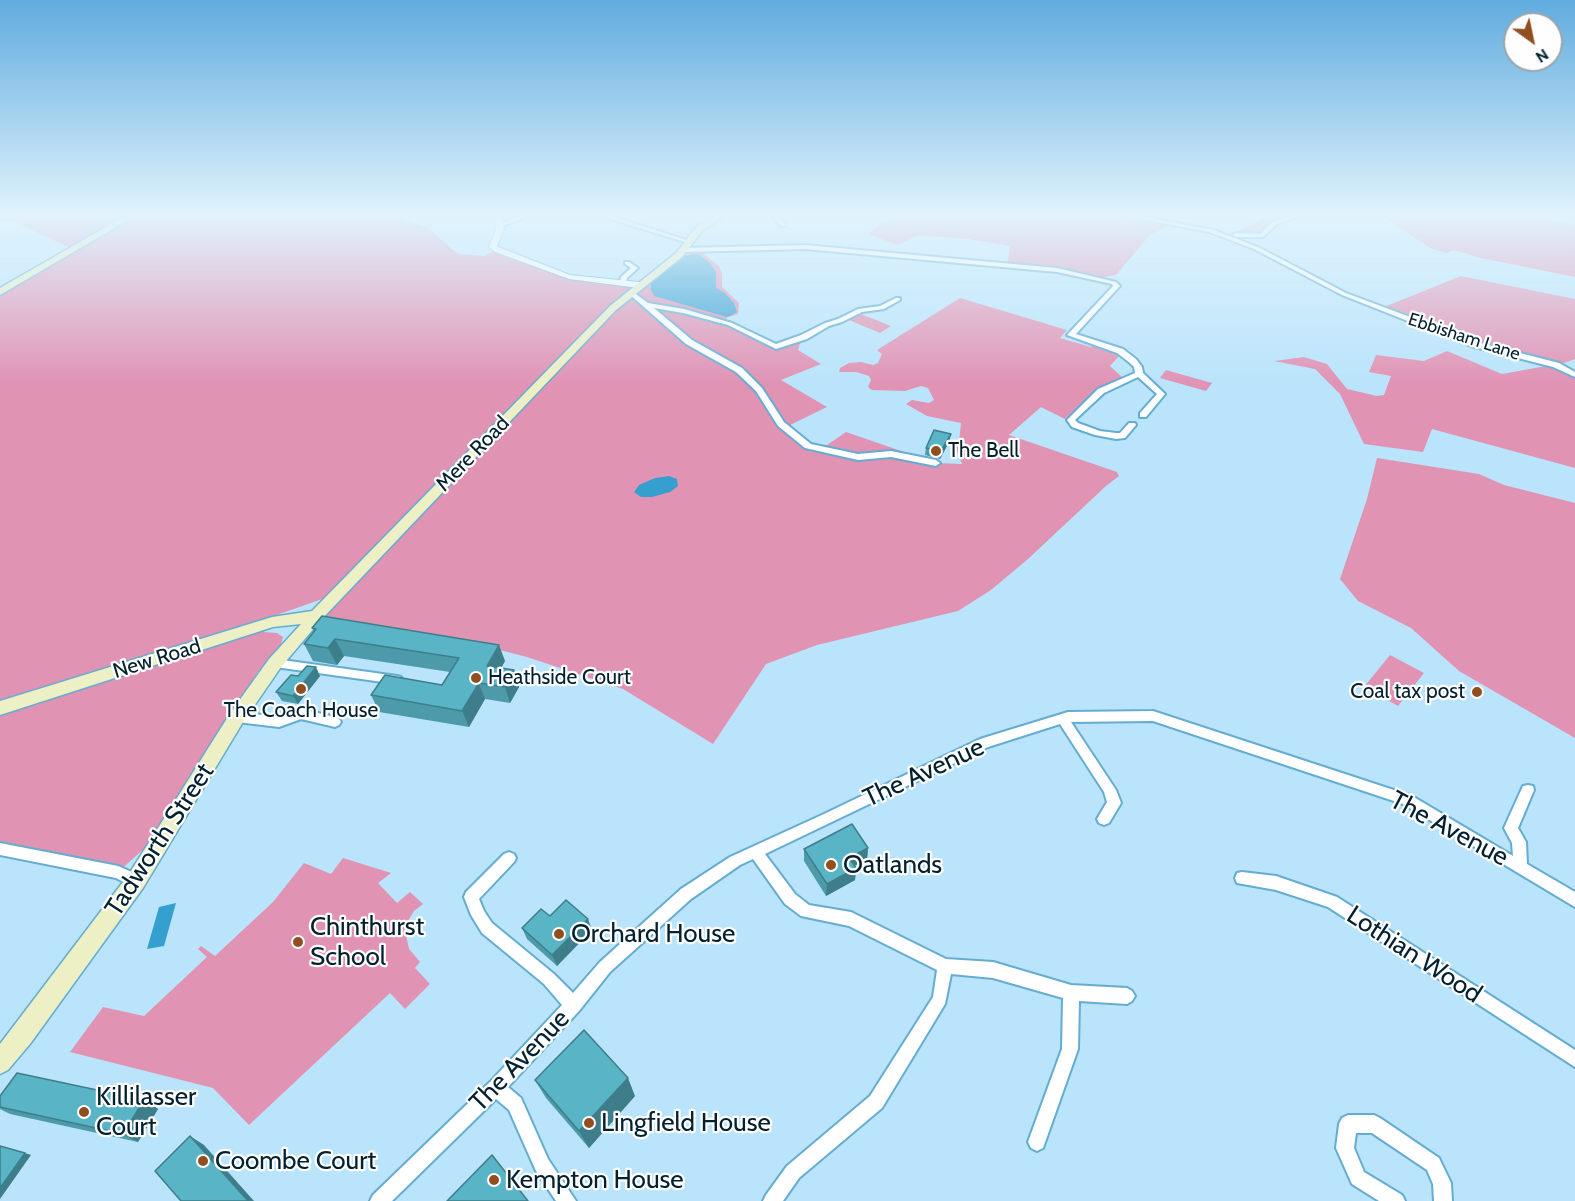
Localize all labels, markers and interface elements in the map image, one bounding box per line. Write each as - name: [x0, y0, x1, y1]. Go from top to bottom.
- north arrow: [1503, 12, 1563, 72]
- text: N: [1532, 45, 1552, 67]
- street label: Ebbisham Lane: [1405, 309, 1523, 365]
- street label: Mere Road: [431, 411, 515, 497]
- place label: The Bell: [948, 438, 1019, 464]
- marker: The Bell: [929, 444, 943, 458]
- street label: New Road: [110, 634, 204, 684]
- place label: Heathside Court: [488, 665, 631, 691]
- marker: Heathside Court: [469, 671, 483, 685]
- place label: Coal tax post: [1350, 679, 1465, 705]
- marker: The Coach House: [294, 682, 308, 696]
- marker: Coal tax post: [1470, 685, 1484, 699]
- place label: The Coach House: [224, 698, 378, 724]
- street label: The Avenue: [859, 732, 989, 814]
- street label: Tadworth Street: [99, 758, 221, 922]
- street label: The Avenue: [1385, 785, 1513, 873]
- place label: Oatlands: [843, 849, 942, 881]
- marker: Oatlands: [824, 858, 838, 872]
- street label: Lothian Wood: [1341, 900, 1487, 1010]
- place label: Chinthurst School: [310, 911, 424, 972]
- place label: Orchard House: [571, 918, 735, 950]
- marker: Orchard House: [552, 927, 566, 941]
- marker: Chinthurst School: [291, 935, 305, 949]
- street label: The Avenue: [464, 1004, 576, 1118]
- place label: Killilasser Court: [96, 1081, 196, 1142]
- marker: Killilasser Court: [77, 1105, 91, 1119]
- place label: Lingfield House: [601, 1107, 771, 1139]
- marker: Lingfield House: [582, 1116, 596, 1130]
- place label: Coombe Court: [215, 1145, 376, 1177]
- marker: Coombe Court: [196, 1154, 210, 1168]
- place label: Kempton House: [506, 1164, 684, 1196]
- marker: Kempton House: [487, 1173, 501, 1187]

